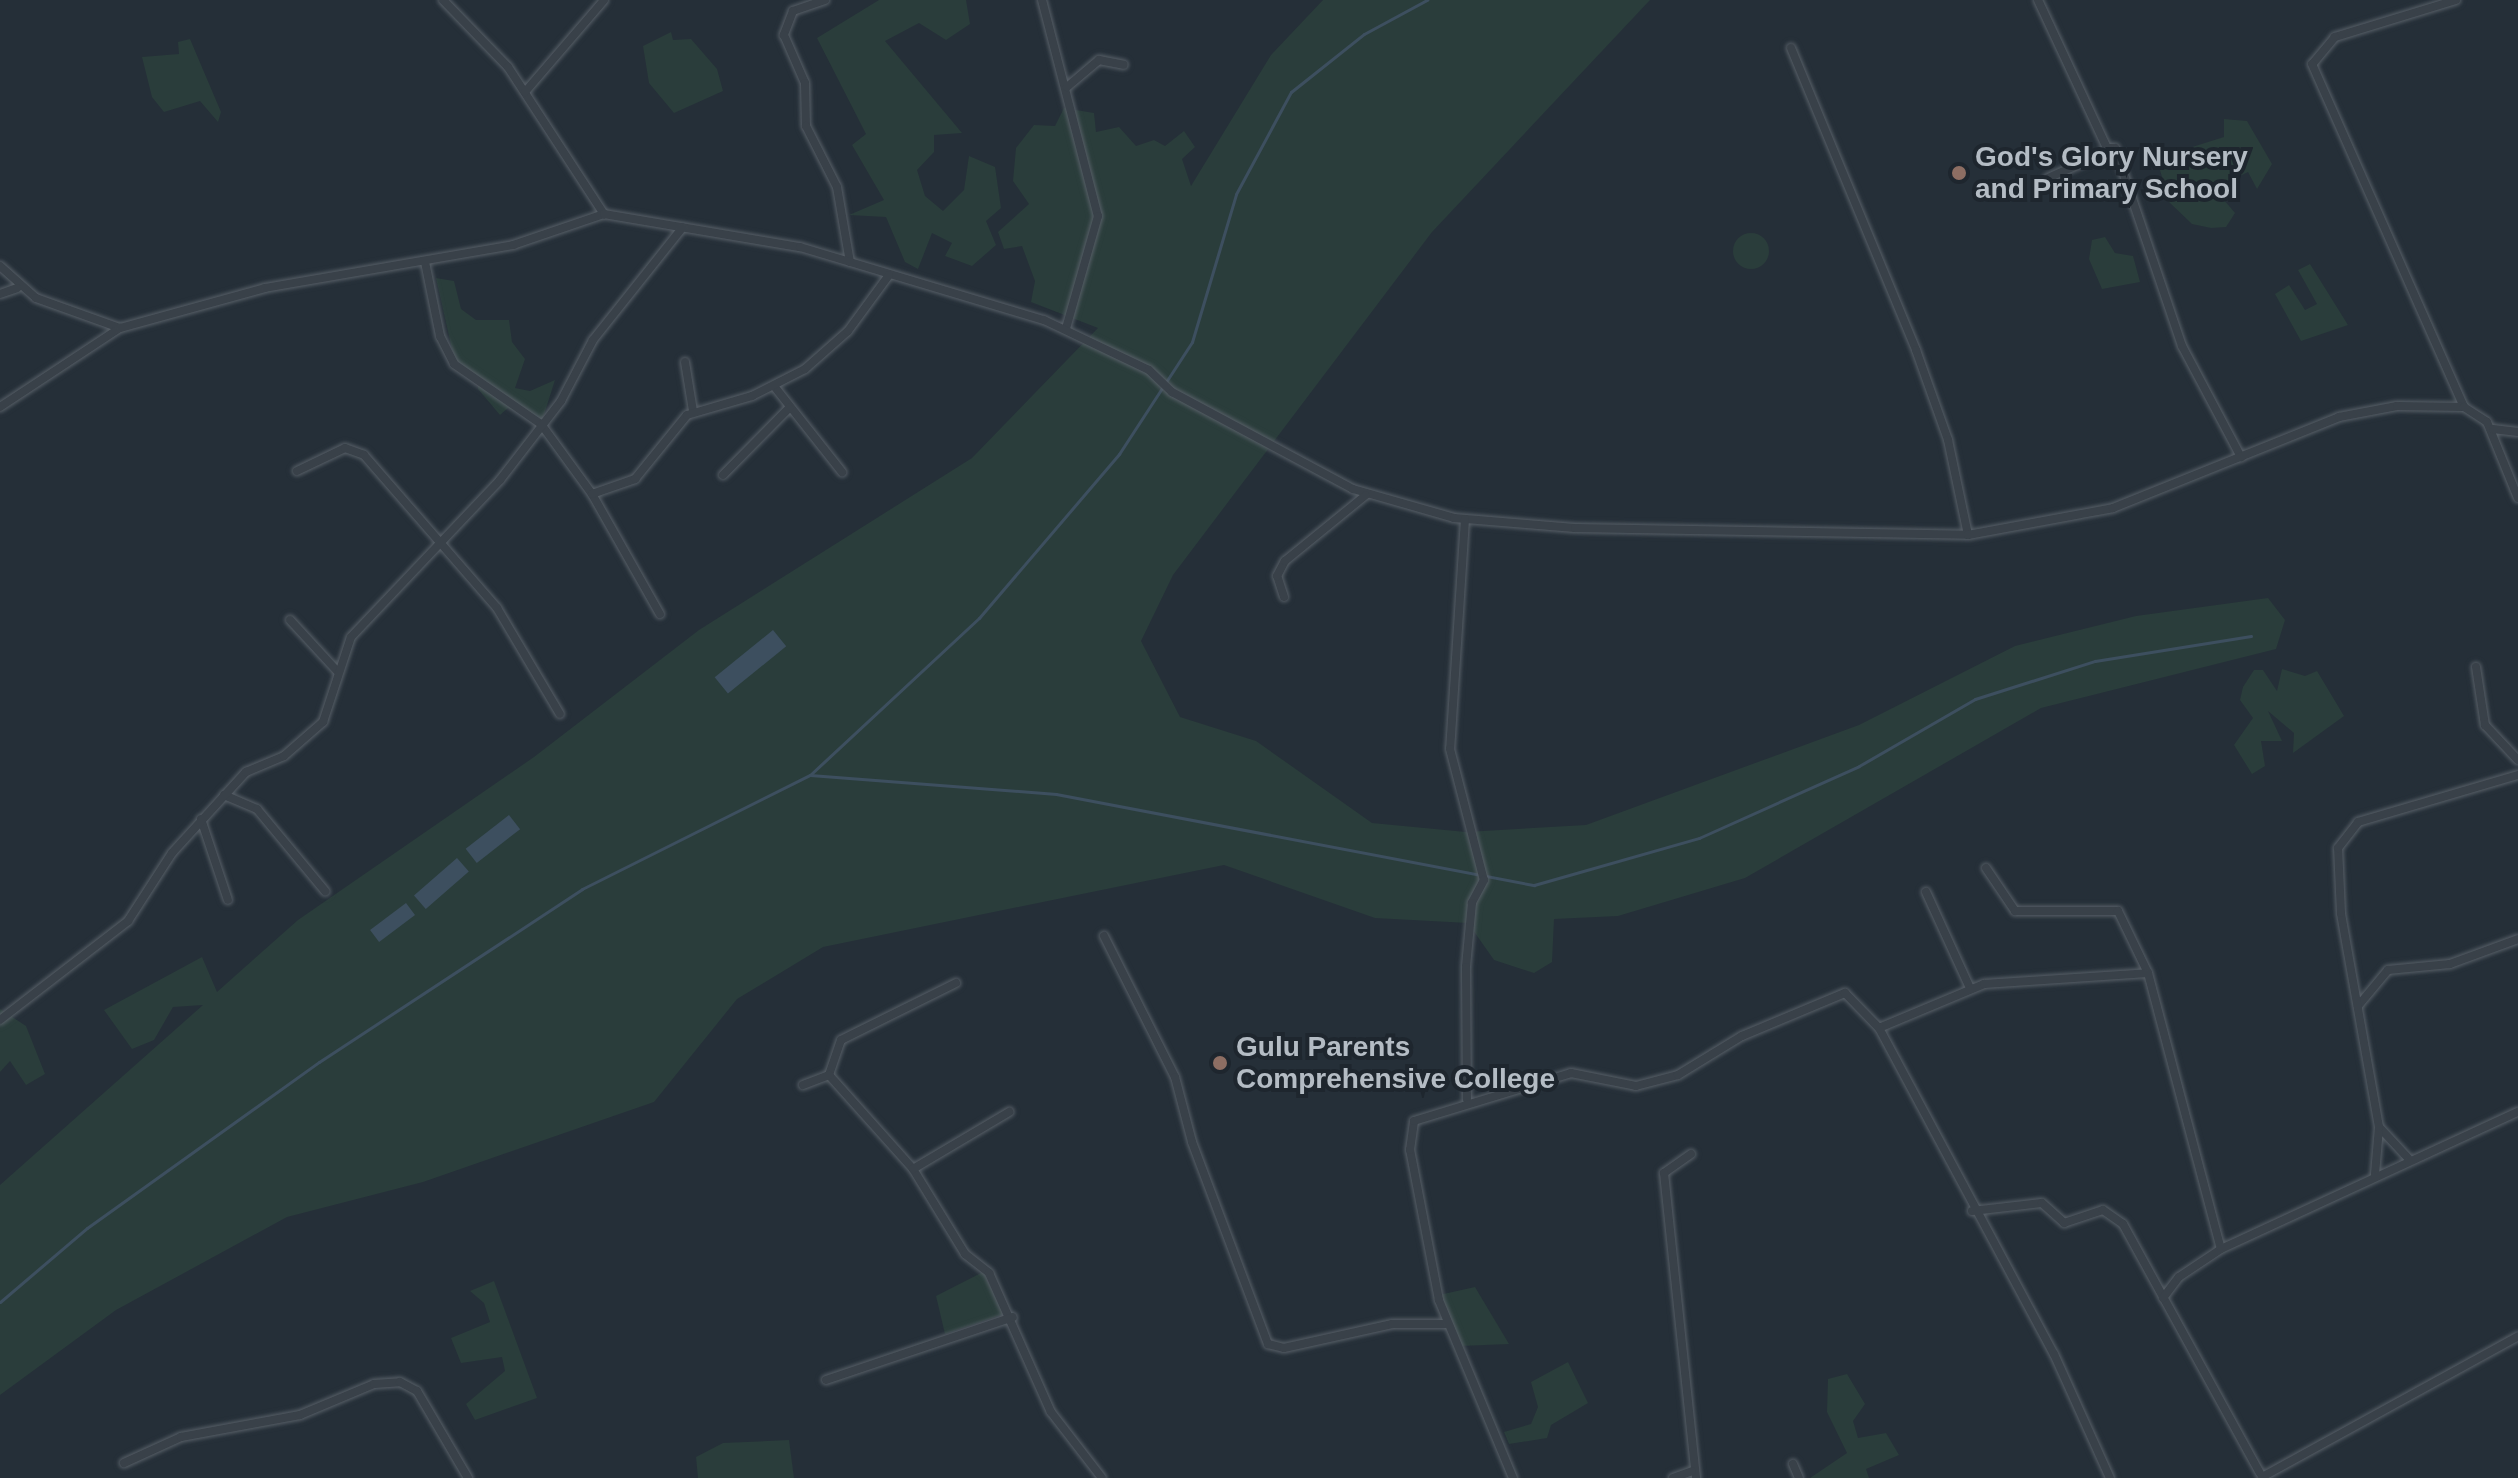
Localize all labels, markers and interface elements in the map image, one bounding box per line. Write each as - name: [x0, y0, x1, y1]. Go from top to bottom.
- place label: God's Glory Nursery and Primary School: [1975, 140, 2248, 206]
- marker: God's Glory Nursery and Primary School: [1950, 164, 1968, 182]
- place label: Gulu Parents Comprehensive College: [1236, 1030, 1555, 1096]
- marker: Gulu Parents Comprehensive College: [1211, 1054, 1229, 1072]

